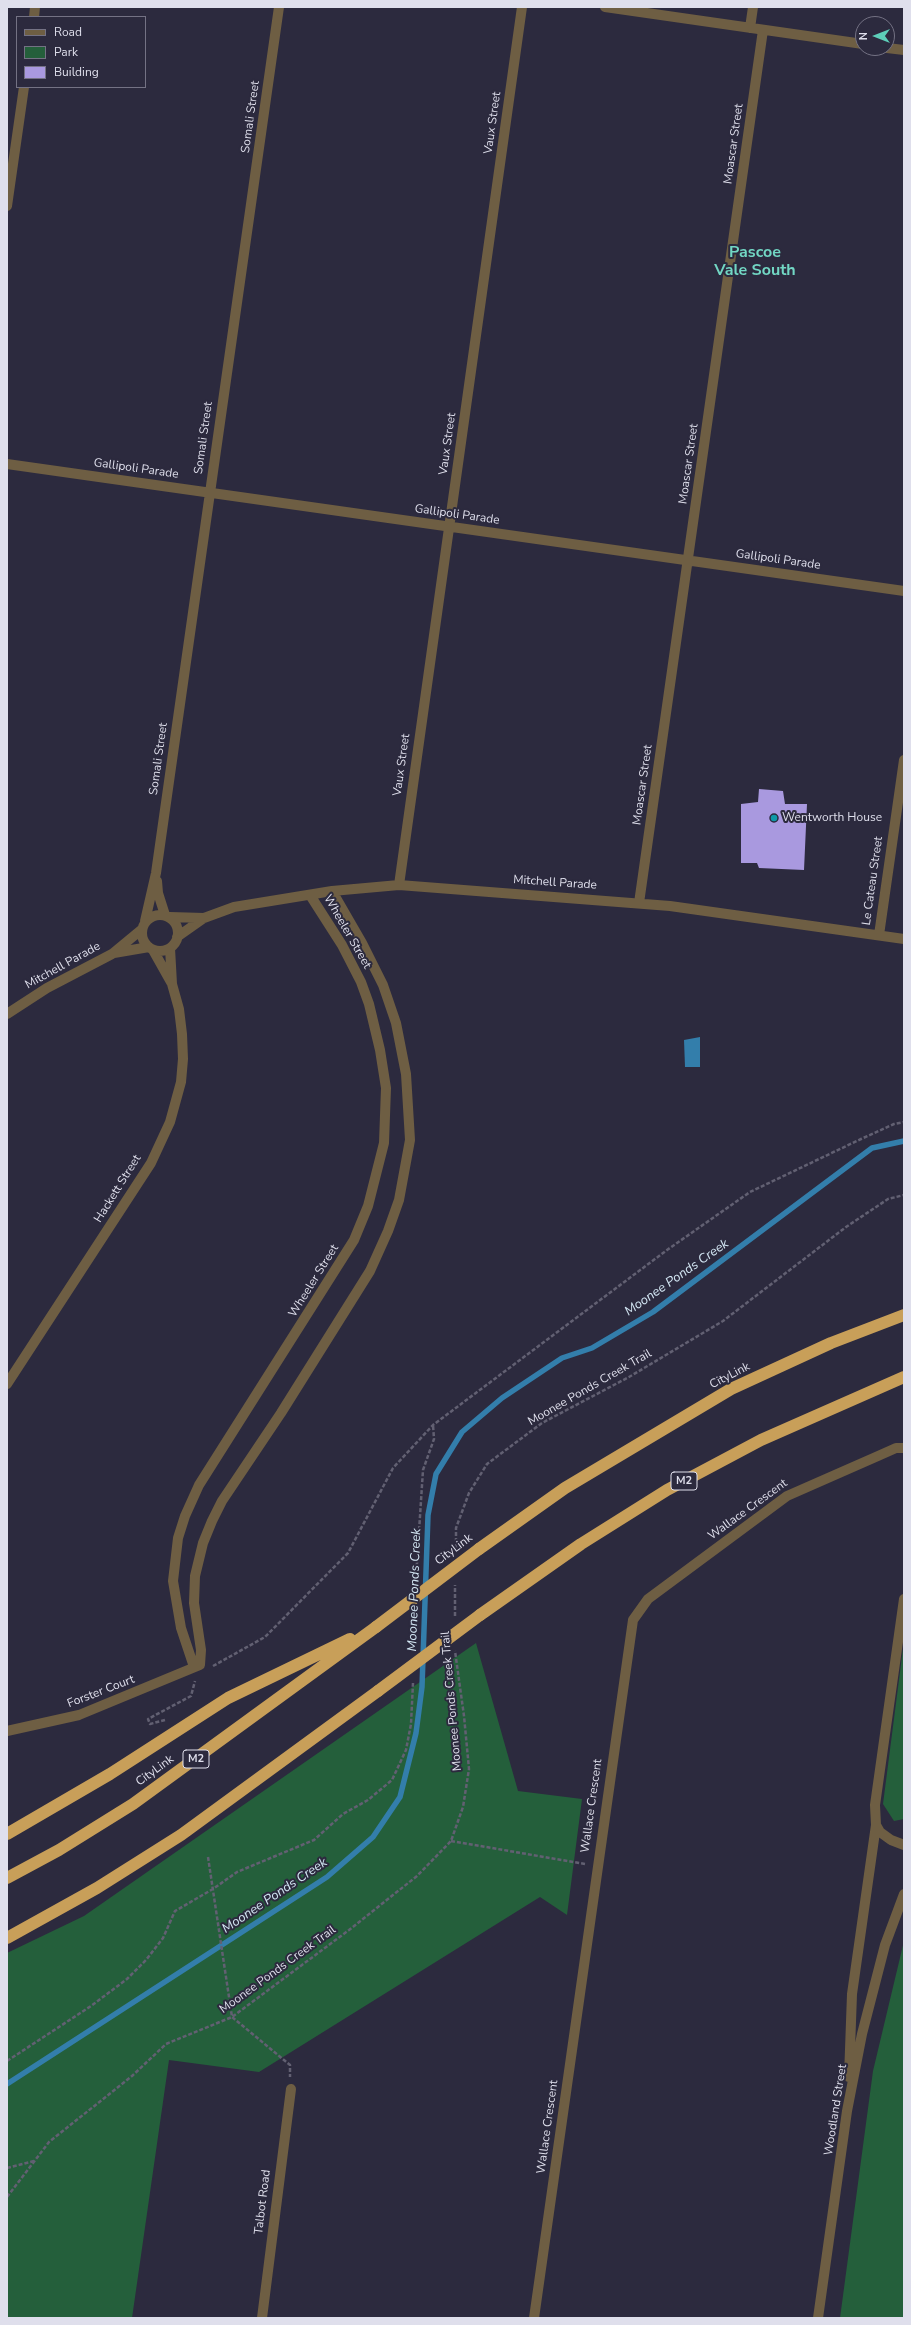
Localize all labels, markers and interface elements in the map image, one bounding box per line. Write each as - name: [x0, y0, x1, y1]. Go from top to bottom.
- legend: [16, 16, 146, 88]
- north arrow: [855, 16, 895, 56]
- text: Road: [54, 24, 82, 40]
- text: N: [856, 32, 871, 40]
- text: Park: [54, 44, 78, 60]
- text: Building: [54, 64, 99, 80]
- street label: Somali Street: [239, 80, 263, 154]
- street label: Vaux Street: [482, 91, 504, 155]
- street label: Moascar Street: [721, 103, 747, 185]
- district label: Pascoe Vale South: [714, 243, 796, 281]
- street label: Somali Street: [192, 401, 216, 475]
- street label: Vaux Street: [437, 412, 459, 476]
- street label: Moascar Street: [676, 423, 702, 505]
- street label: Gallipoli Parade: [93, 456, 179, 482]
- street label: Gallipoli Parade: [414, 502, 500, 528]
- street label: Gallipoli Parade: [735, 547, 821, 573]
- street label: Somali Street: [147, 722, 171, 796]
- street label: Vaux Street: [391, 733, 413, 797]
- street label: Moascar Street: [630, 744, 656, 826]
- place label: Wentworth House: [782, 811, 882, 825]
- marker: Wentworth House: [769, 813, 779, 823]
- street label: Le Cateau Street: [860, 836, 886, 926]
- street label: Mitchell Parade: [513, 873, 597, 893]
- street label: Wheeler Street: [320, 893, 374, 971]
- street label: Mitchell Parade: [23, 939, 103, 993]
- street label: Hackett Street: [91, 1152, 145, 1226]
- water label: Moonee Ponds Creek: [622, 1236, 732, 1320]
- street label: Wheeler Street: [286, 1242, 342, 1320]
- street label: Moonee Ponds Creek Trail: [526, 1347, 654, 1429]
- street label: CityLink: [707, 1360, 753, 1392]
- road number: M2: [671, 1472, 697, 1490]
- street label: Wallace Crescent: [706, 1476, 790, 1544]
- water label: Moonee Ponds Creek: [405, 1528, 425, 1652]
- street label: CityLink: [432, 1531, 476, 1569]
- street label: Moonee Ponds Creek Trail: [439, 1630, 465, 1772]
- street label: Forster Court: [65, 1673, 137, 1711]
- road number: M2: [183, 1750, 209, 1768]
- street label: CityLink: [133, 1752, 177, 1790]
- street label: Wallace Crescent: [578, 1758, 606, 1854]
- water label: Moonee Ponds Creek: [219, 1855, 331, 1937]
- street label: Moonee Ponds Creek Trail: [217, 1923, 339, 2017]
- street label: Woodland Street: [822, 2063, 850, 2157]
- street label: Wallace Crescent: [534, 2079, 562, 2175]
- street label: Talbot Road: [252, 2169, 274, 2235]

